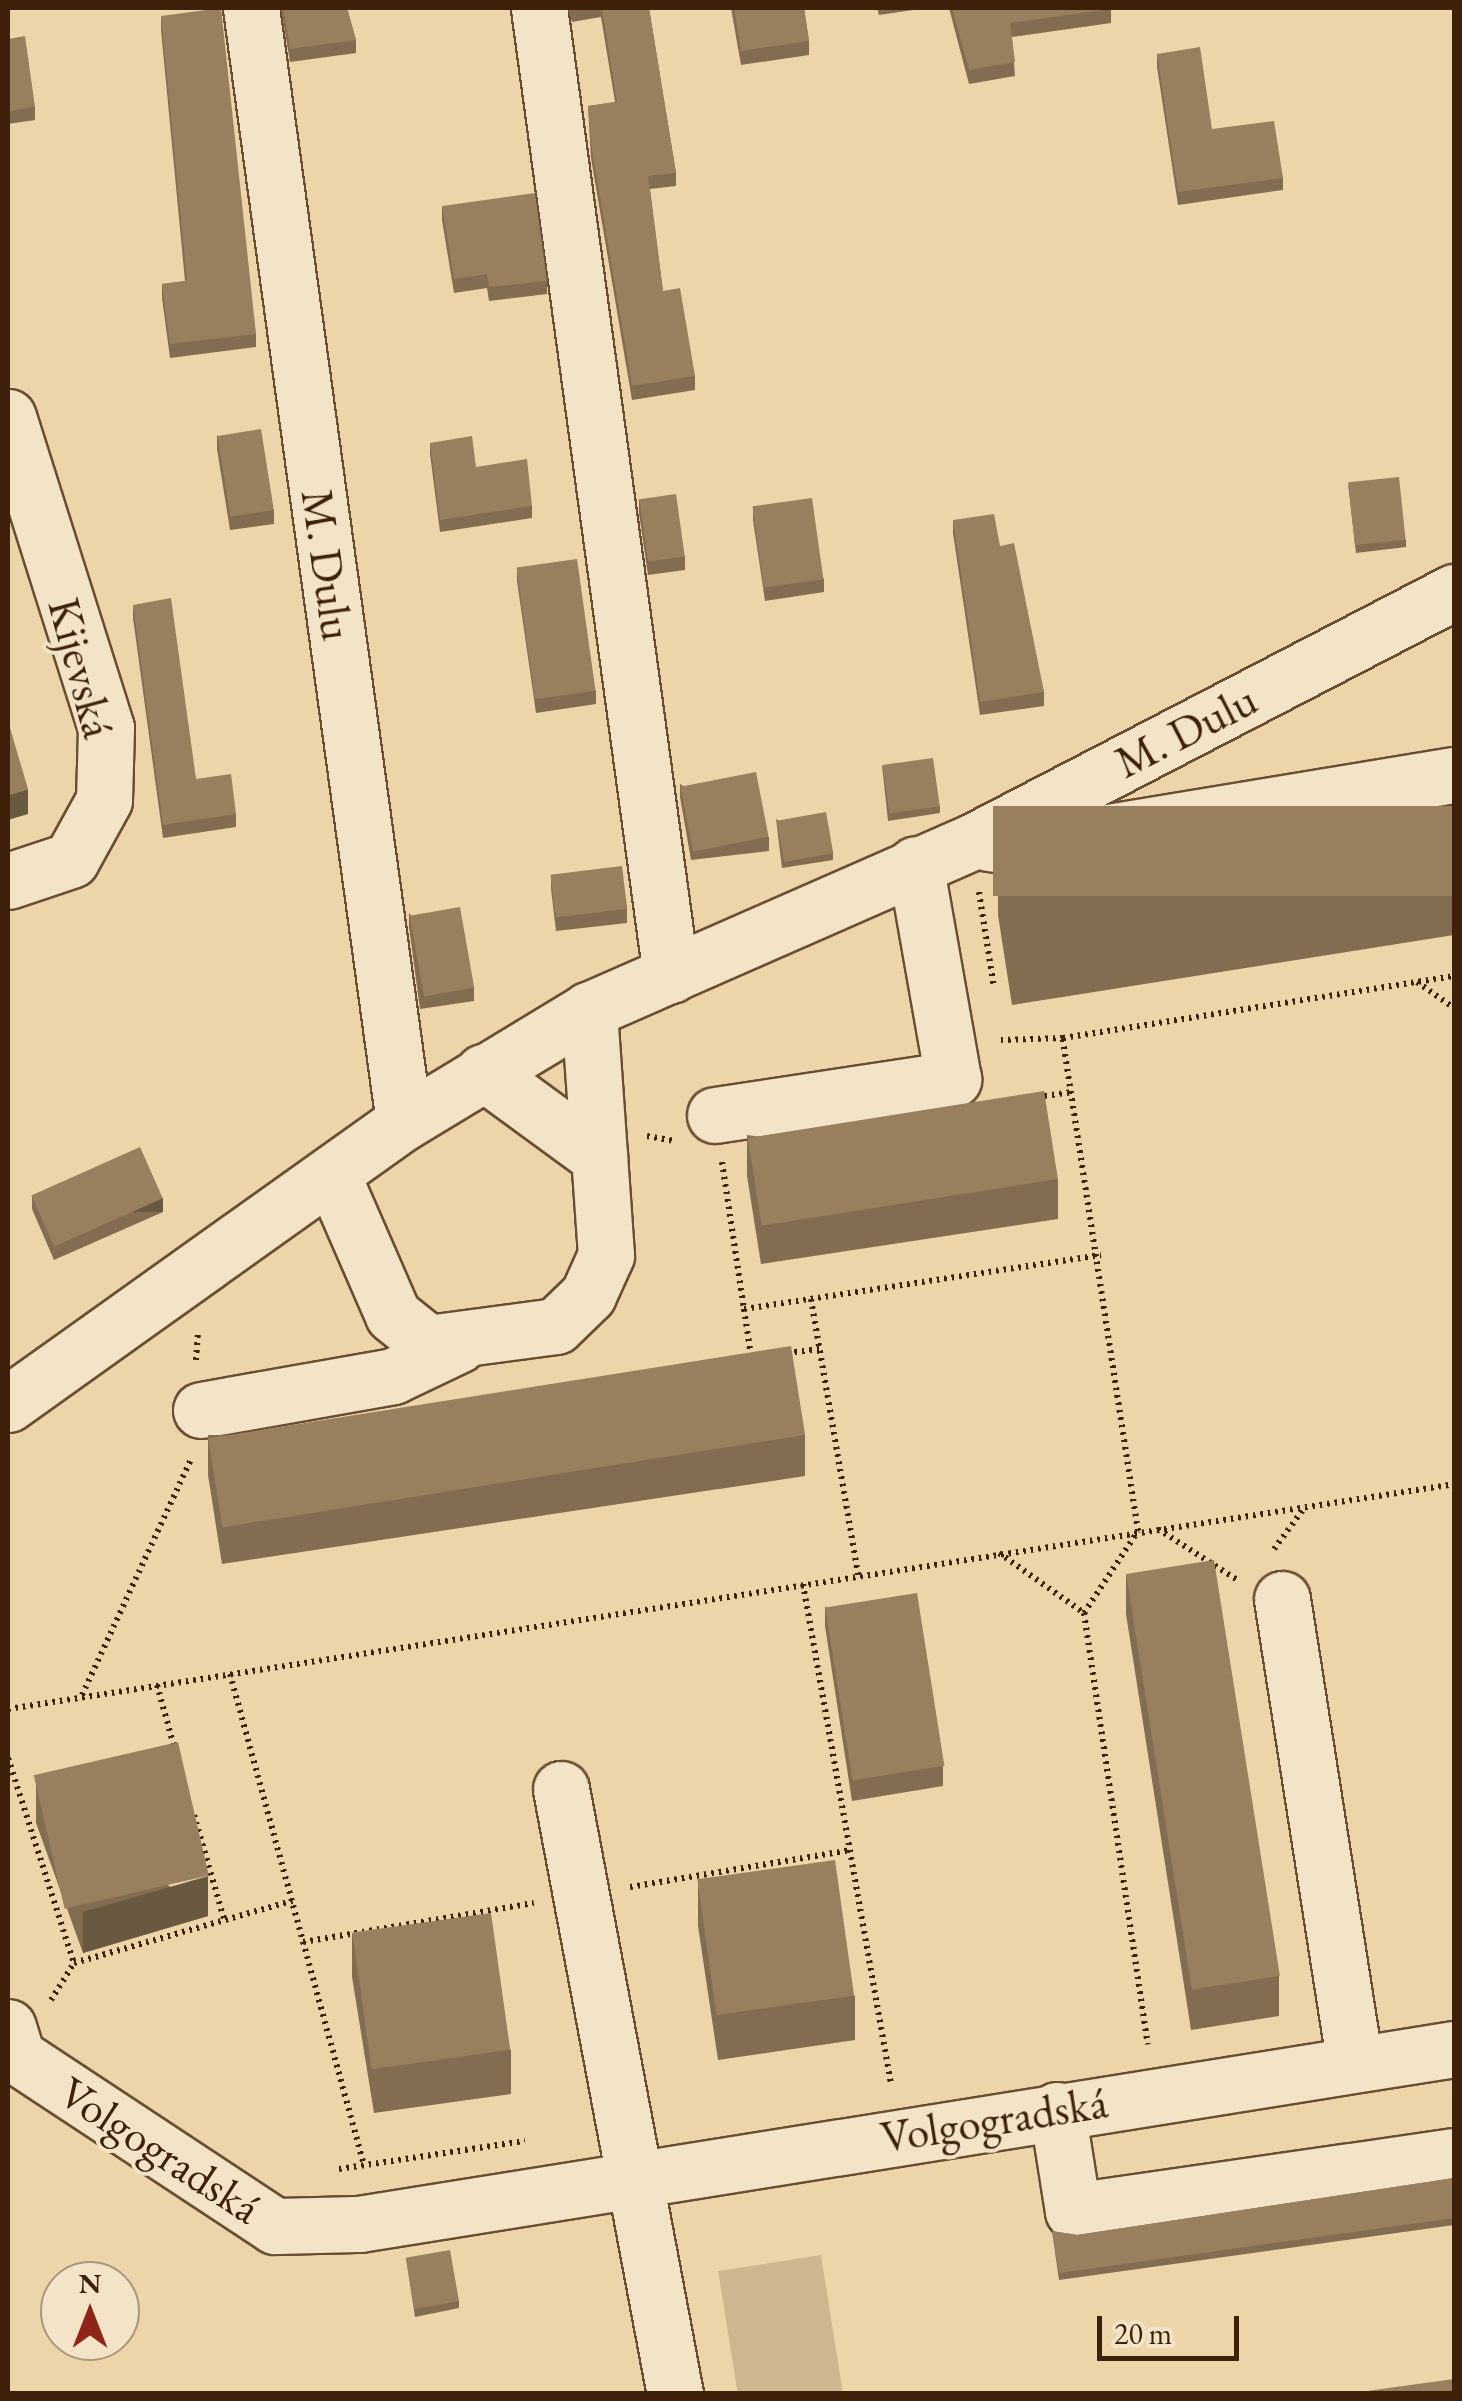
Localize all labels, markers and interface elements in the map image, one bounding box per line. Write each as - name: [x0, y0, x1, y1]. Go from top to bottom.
- street label: M. Dulu: [290, 486, 364, 644]
- street label: Kijevská: [36, 592, 126, 744]
- street label: M. Dulu: [1106, 672, 1266, 790]
- street label: Volgogradská: [49, 2065, 271, 2235]
- street label: Volgogradská: [877, 2075, 1111, 2165]
- north arrow: [40, 2261, 140, 2361]
- text: N: [79, 2265, 101, 2301]
- scale bar: [1102, 2296, 1244, 2358]
- text: 20 m: [1114, 2314, 1172, 2353]

